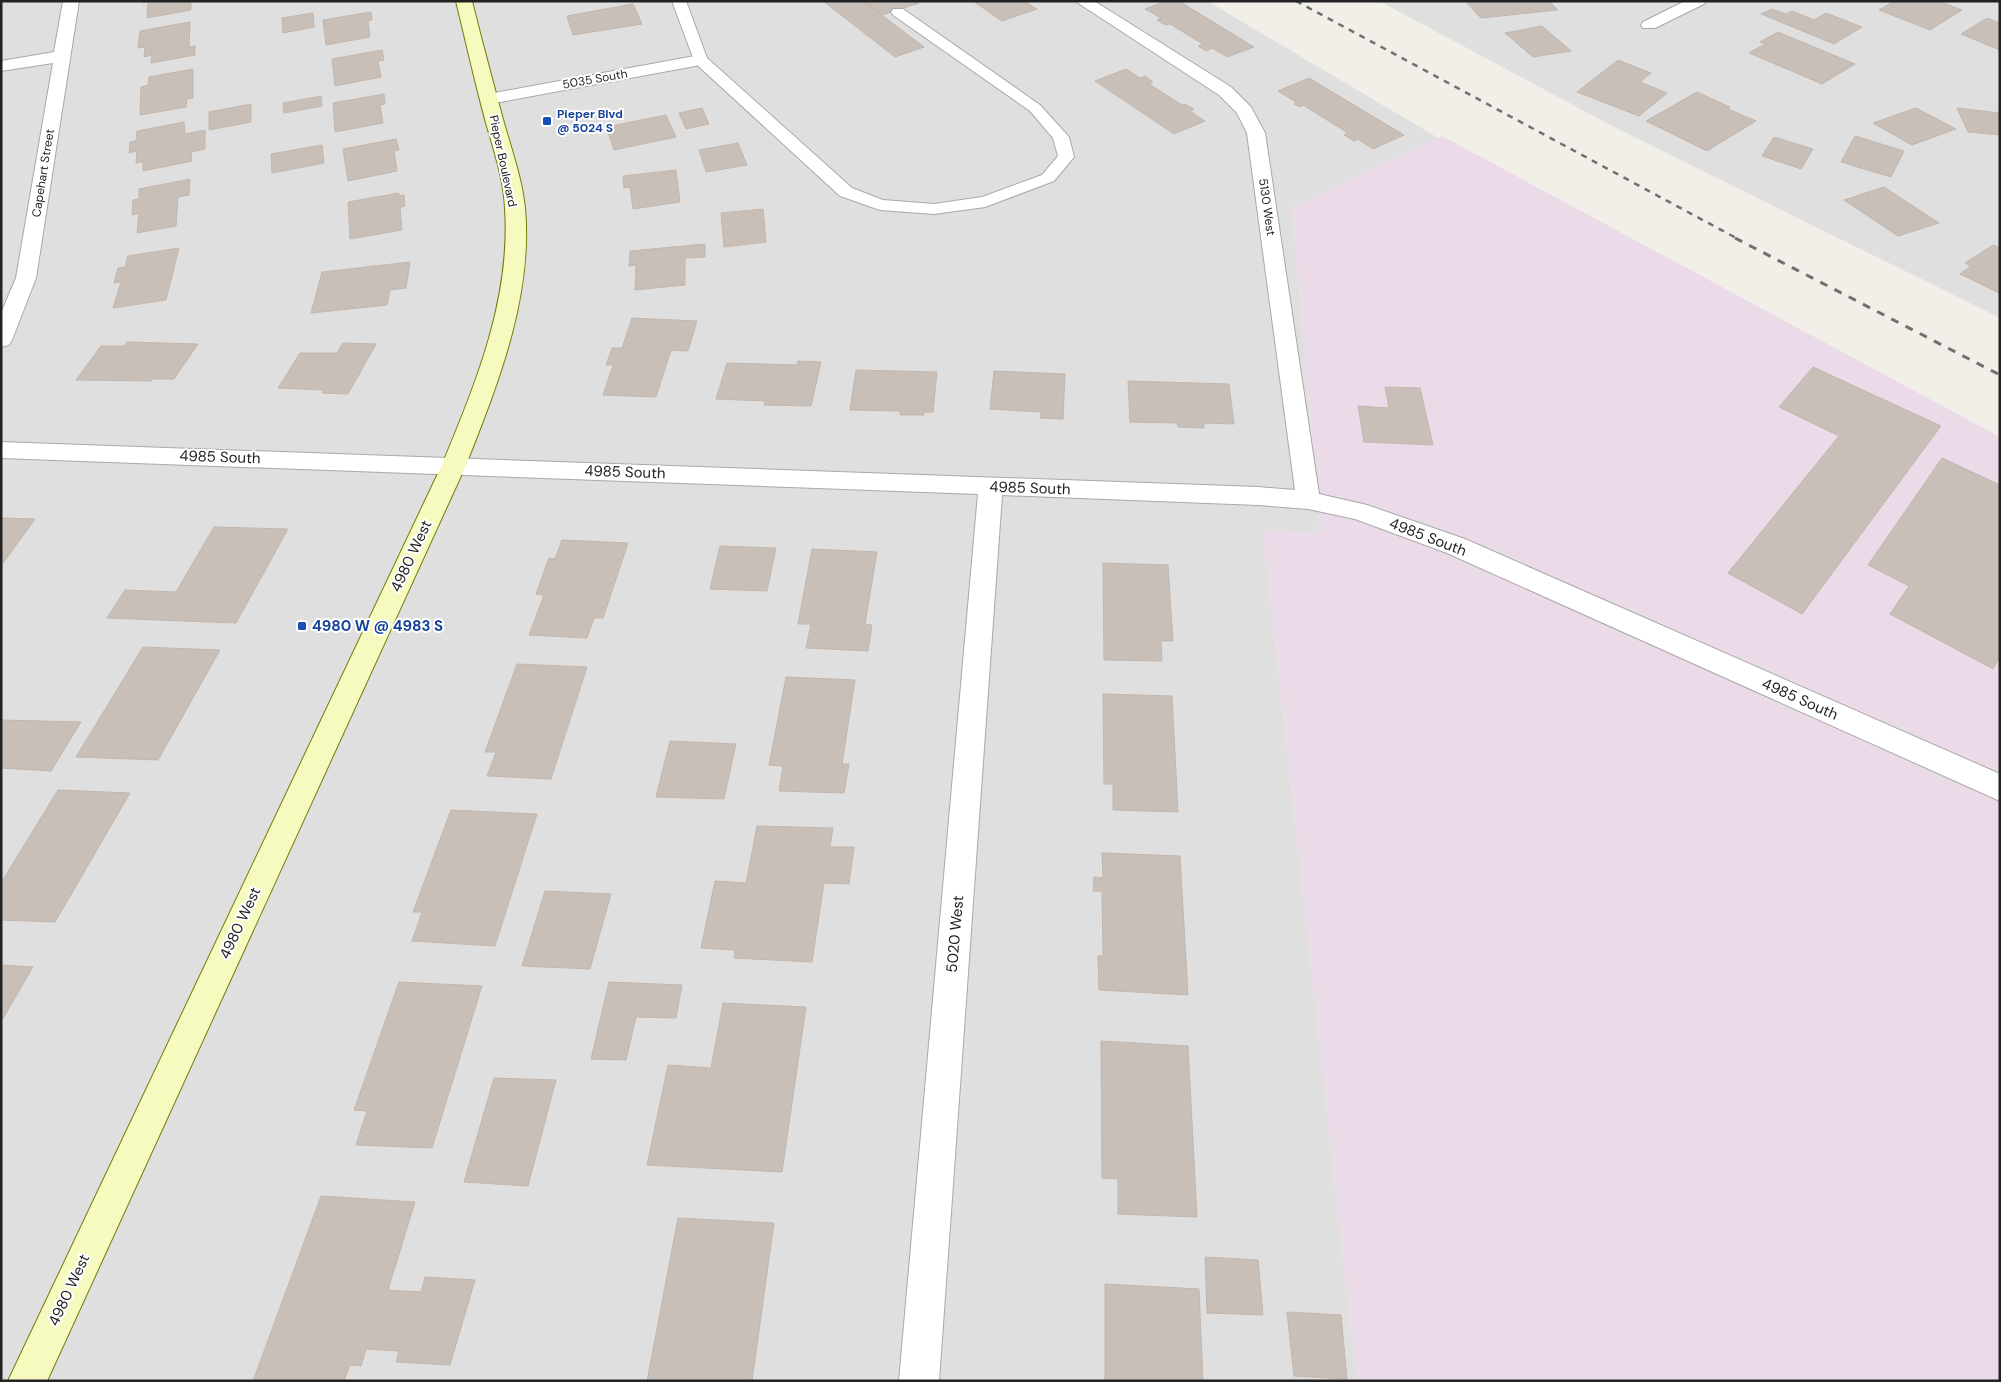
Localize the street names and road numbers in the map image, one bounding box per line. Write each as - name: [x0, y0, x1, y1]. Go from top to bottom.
- street label: 5035 South: [561, 65, 629, 93]
- street label: Pieper Boulevard: [485, 114, 521, 208]
- street label: Capehart Street: [28, 127, 58, 218]
- street label: 5130 West: [1255, 177, 1279, 237]
- street label: 4985 South: [179, 446, 261, 468]
- street label: 4985 South: [584, 461, 666, 483]
- street label: 4985 South: [989, 477, 1071, 499]
- street label: 4985 South: [1386, 513, 1470, 561]
- street label: 4980 West: [386, 517, 436, 595]
- street label: 4985 South: [1759, 673, 1841, 725]
- street label: 4980 West: [215, 884, 265, 962]
- street label: 5020 West: [942, 894, 968, 973]
- street label: 4980 West: [44, 1251, 94, 1329]

